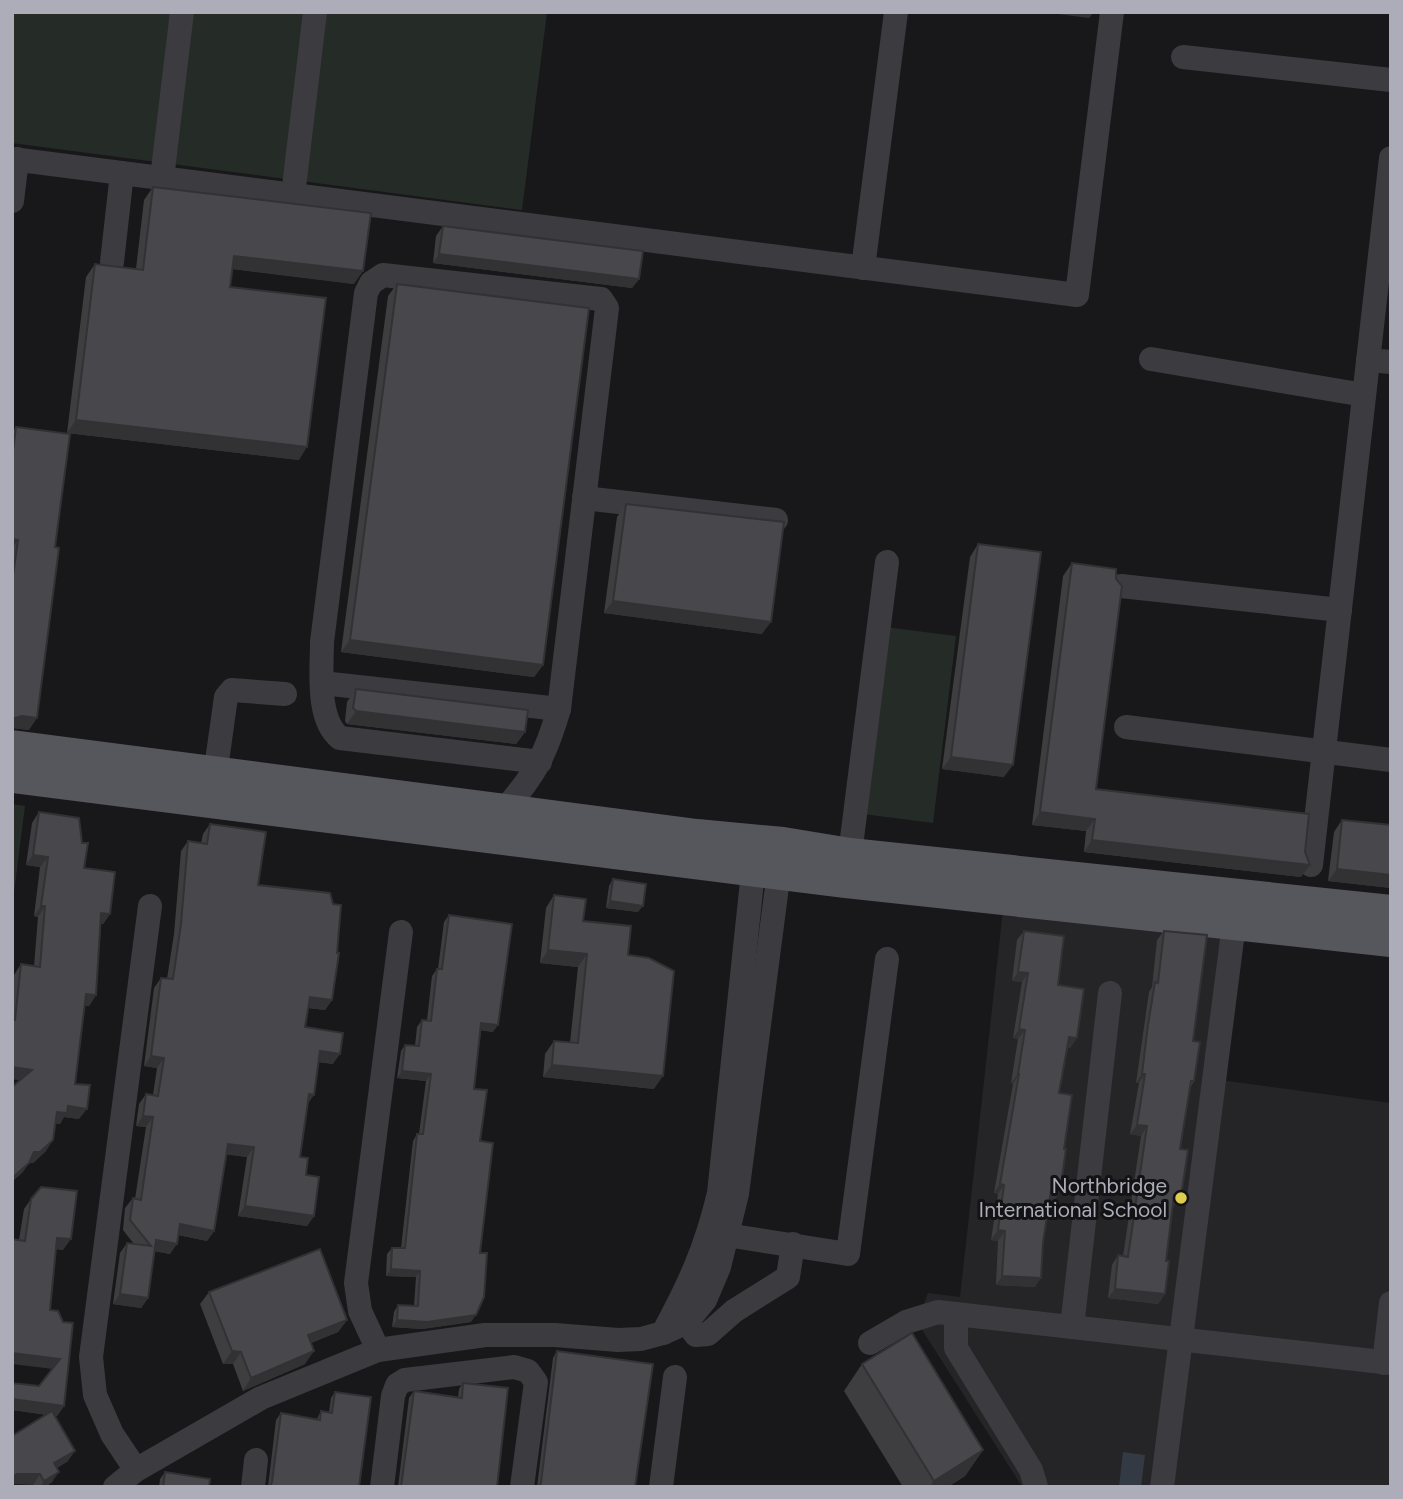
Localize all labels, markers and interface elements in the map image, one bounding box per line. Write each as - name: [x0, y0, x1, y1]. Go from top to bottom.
- place label: Northbridge International School: [979, 1173, 1167, 1222]
- marker: Northbridge International School: [1173, 1190, 1189, 1206]

